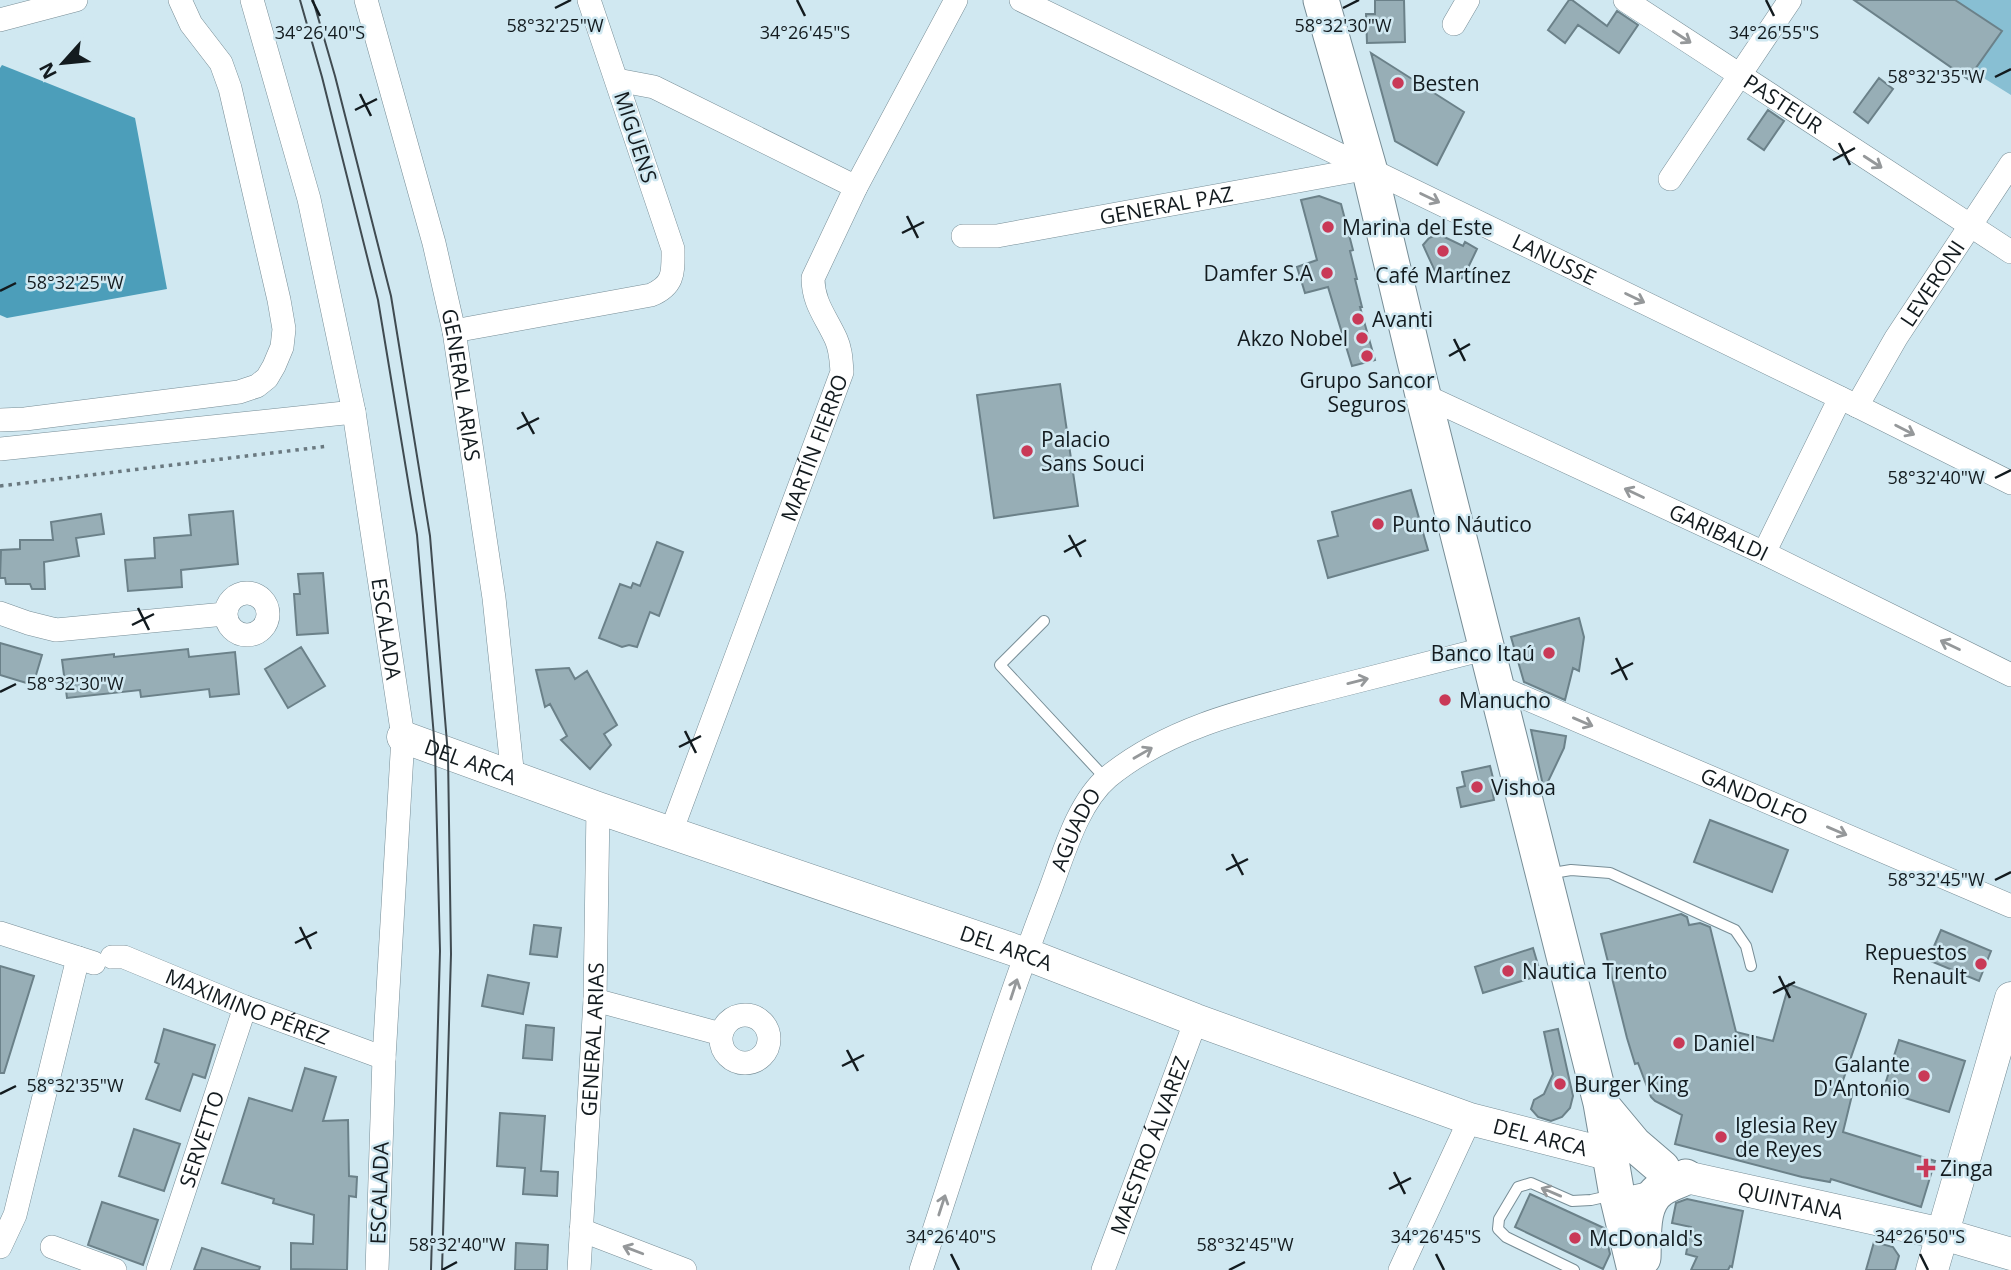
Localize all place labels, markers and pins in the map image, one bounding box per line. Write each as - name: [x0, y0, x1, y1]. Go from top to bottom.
- place label: Besten: [1412, 69, 1480, 97]
- marker: Besten: [1390, 75, 1406, 91]
- place label: Marina del Este: [1342, 213, 1493, 241]
- marker: Marina del Este: [1320, 219, 1336, 235]
- marker: Café Martínez: [1435, 243, 1451, 259]
- place label: Damfer S.A: [1203, 259, 1314, 287]
- place label: Café Martínez: [1375, 261, 1511, 289]
- marker: Damfer S.A: [1319, 265, 1335, 281]
- place label: Avanti: [1372, 305, 1433, 333]
- marker: Avanti: [1350, 311, 1366, 327]
- place label: Akzo Nobel: [1237, 324, 1348, 352]
- marker: Akzo Nobel: [1354, 330, 1370, 346]
- marker: Grupo Sancor Seguros: [1359, 348, 1375, 364]
- place label: Grupo Sancor Seguros: [1299, 366, 1435, 418]
- place label: Palacio Sans Souci: [1041, 425, 1145, 477]
- marker: Palacio Sans Souci: [1019, 443, 1035, 459]
- place label: Punto Náutico: [1392, 510, 1532, 538]
- marker: Punto Náutico: [1370, 516, 1386, 532]
- place label: Banco Itaú: [1431, 639, 1535, 667]
- marker: Banco Itaú: [1541, 645, 1557, 661]
- place label: Manucho: [1459, 686, 1551, 714]
- marker: Manucho: [1437, 692, 1453, 708]
- place label: Vishoa: [1491, 773, 1556, 801]
- marker: Vishoa: [1469, 779, 1485, 795]
- place label: Repuestos Renault: [1865, 938, 1967, 990]
- marker: Repuestos Renault: [1973, 956, 1989, 972]
- place label: Nautica Trento: [1522, 957, 1667, 985]
- marker: Nautica Trento: [1500, 963, 1516, 979]
- place label: Daniel: [1693, 1029, 1755, 1057]
- marker: Daniel: [1671, 1035, 1687, 1051]
- place label: Galante D'Antonio: [1813, 1050, 1910, 1102]
- marker: Galante D'Antonio: [1916, 1068, 1932, 1084]
- place label: Burger King: [1574, 1070, 1689, 1098]
- marker: Burger King: [1552, 1076, 1568, 1092]
- place label: Iglesia Rey de Reyes: [1735, 1111, 1838, 1163]
- marker: Iglesia Rey de Reyes: [1713, 1129, 1729, 1145]
- place label: Zinga: [1940, 1154, 1993, 1182]
- marker: Zinga: [1918, 1160, 1934, 1176]
- place label: McDonald's: [1589, 1224, 1703, 1252]
- marker: McDonald's: [1567, 1230, 1583, 1246]

